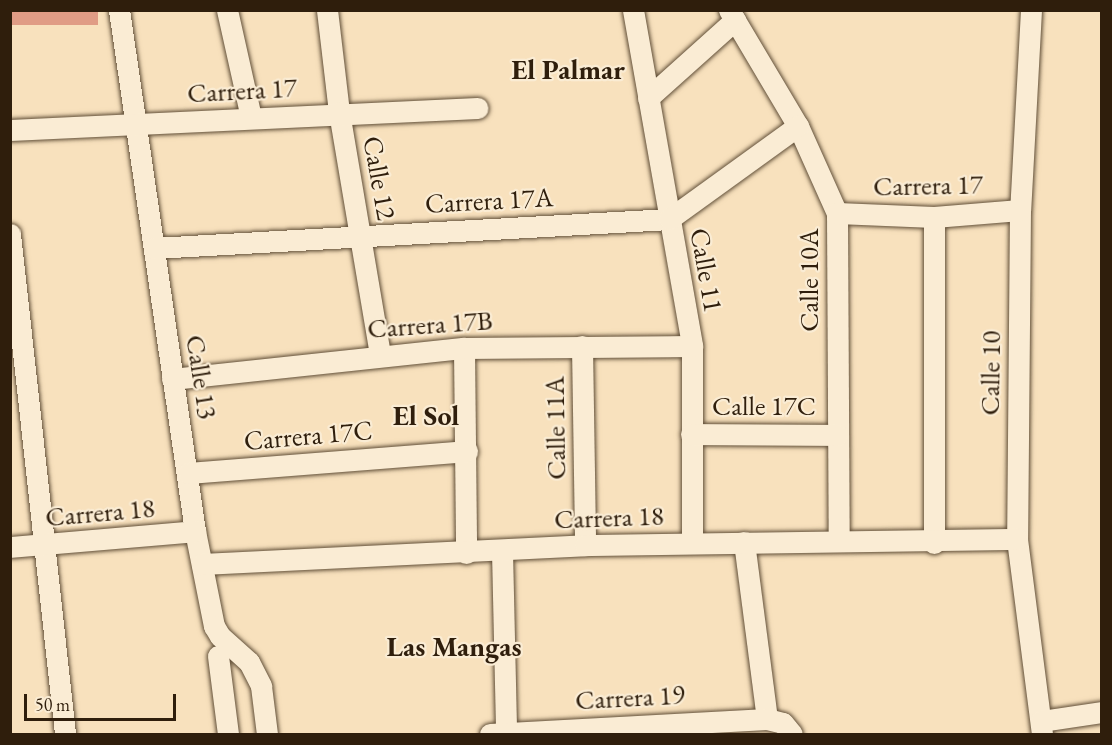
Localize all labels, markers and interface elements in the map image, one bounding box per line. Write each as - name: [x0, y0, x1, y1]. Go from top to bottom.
- district label: El Palmar: [511, 52, 625, 86]
- street label: Carrera 17: [186, 71, 298, 109]
- street label: Calle 12: [357, 133, 403, 223]
- street label: Carrera 17: [873, 168, 983, 202]
- street label: Carrera 17A: [424, 180, 554, 220]
- street label: Calle 11: [684, 225, 730, 315]
- street label: Calle 10A: [793, 228, 825, 332]
- street label: Carrera 17B: [366, 303, 494, 345]
- street label: Calle 10: [973, 330, 1007, 416]
- street label: Calle 13: [179, 333, 225, 421]
- street label: Calle 11A: [538, 376, 572, 480]
- street label: Calle 17C: [712, 390, 816, 422]
- district label: El Sol: [393, 398, 459, 432]
- street label: Carrera 17C: [242, 413, 374, 457]
- street label: Carrera 18: [44, 491, 156, 533]
- street label: Carrera 18: [554, 499, 664, 535]
- district label: Las Mangas: [387, 629, 521, 663]
- street label: Carrera 19: [574, 678, 686, 716]
- scale bar: [27, 682, 178, 720]
- text: 50 m: [35, 693, 70, 716]

